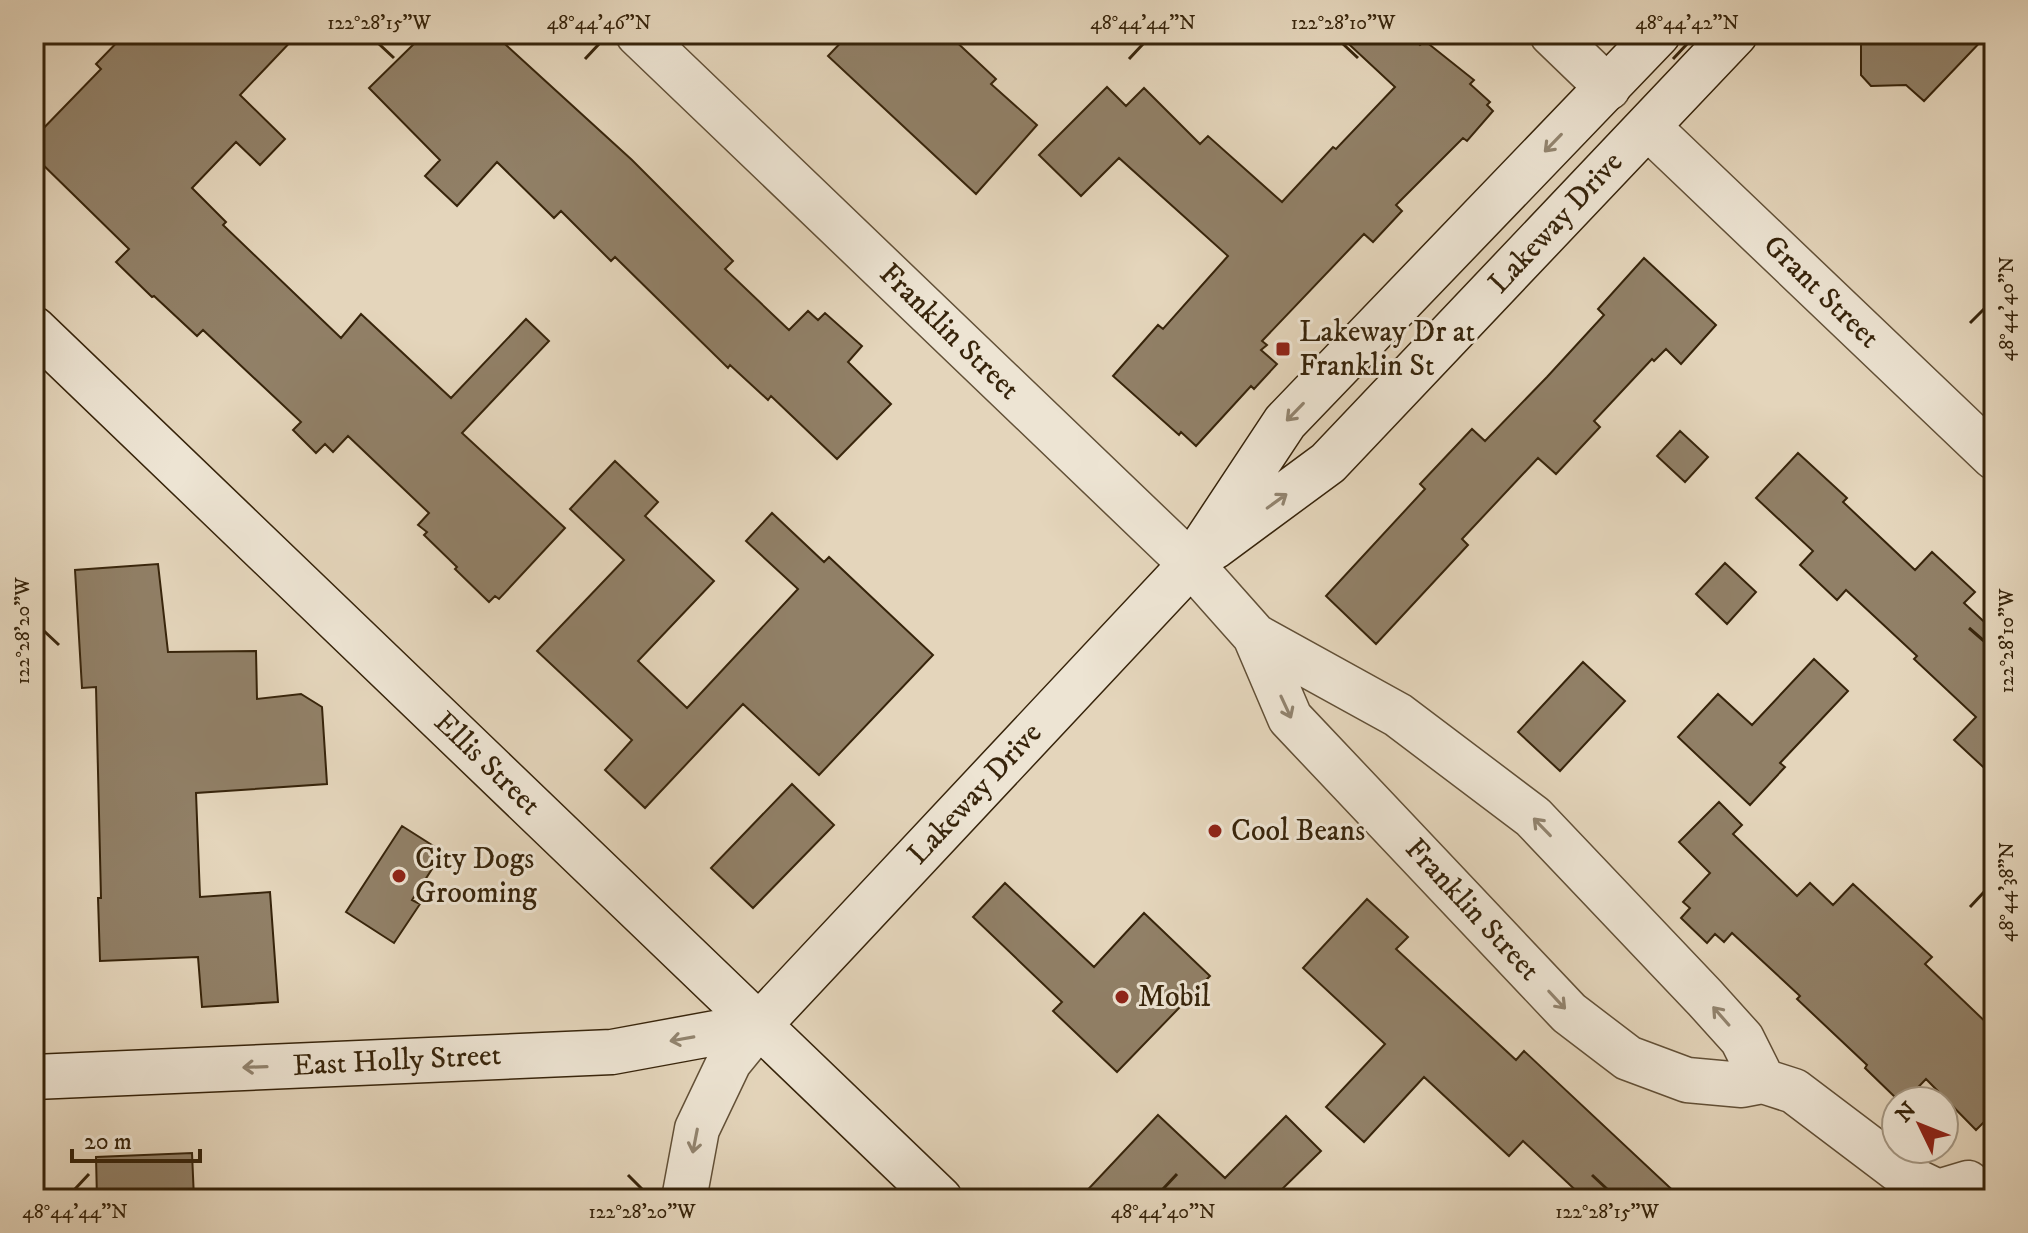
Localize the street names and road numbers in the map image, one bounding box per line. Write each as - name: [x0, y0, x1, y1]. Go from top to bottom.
- street label: Lakeway Drive: [1481, 144, 1631, 302]
- street label: Grant Street: [1755, 227, 1887, 357]
- street label: Franklin Street: [871, 256, 1027, 408]
- street label: Ellis Street: [426, 704, 548, 824]
- street label: Lakeway Drive: [900, 715, 1050, 873]
- street label: Franklin Street: [1397, 831, 1547, 989]
- street label: East Holly Street: [292, 1037, 502, 1085]

